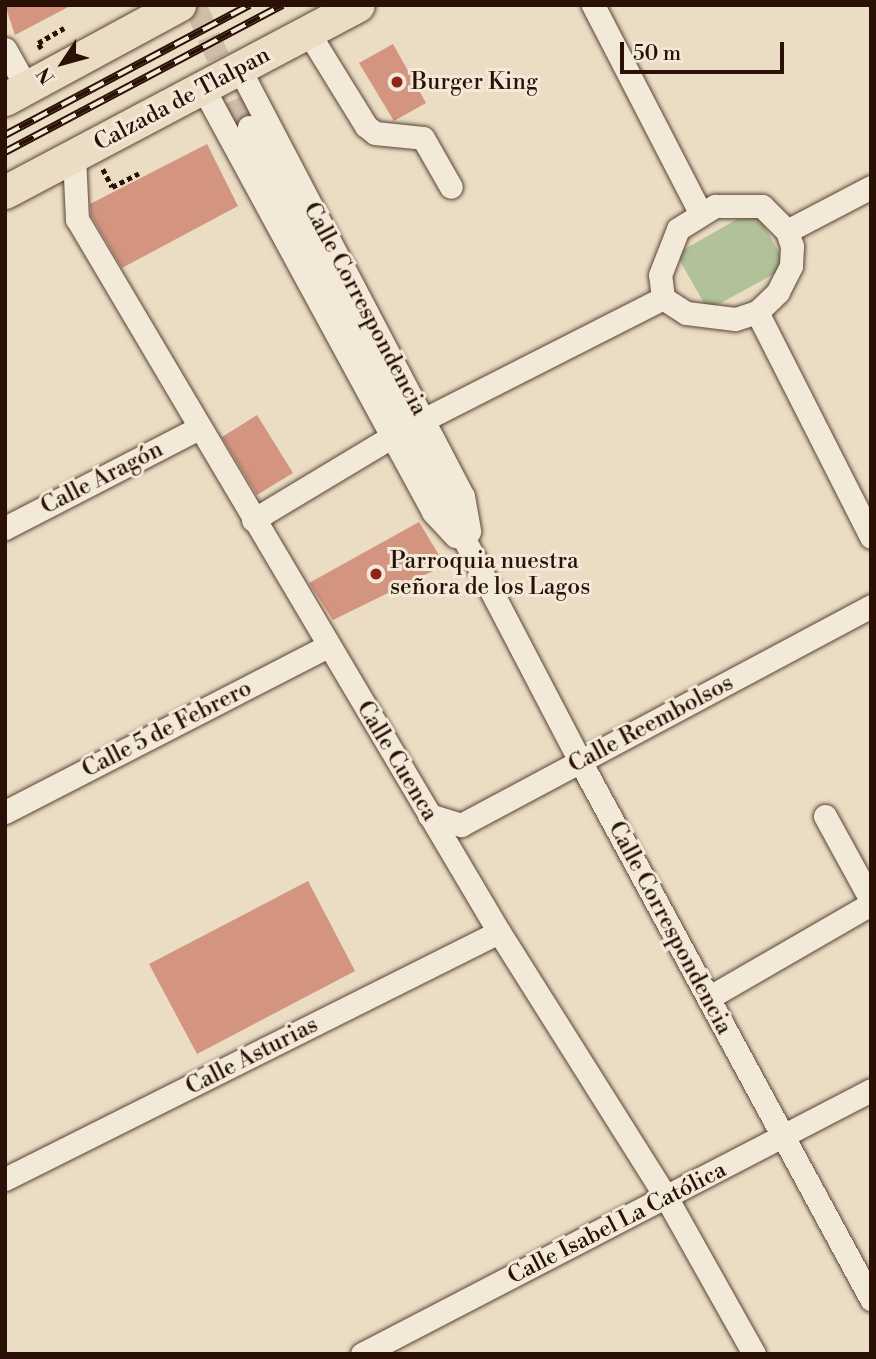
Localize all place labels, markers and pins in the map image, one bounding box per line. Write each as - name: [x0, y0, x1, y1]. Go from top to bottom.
- place label: Burger King: [411, 68, 538, 96]
- marker: Burger King: [389, 74, 405, 90]
- place label: Parroquia nuestra señora de los Lagos: [390, 547, 590, 601]
- marker: Parroquia nuestra señora de los Lagos: [368, 566, 384, 582]

